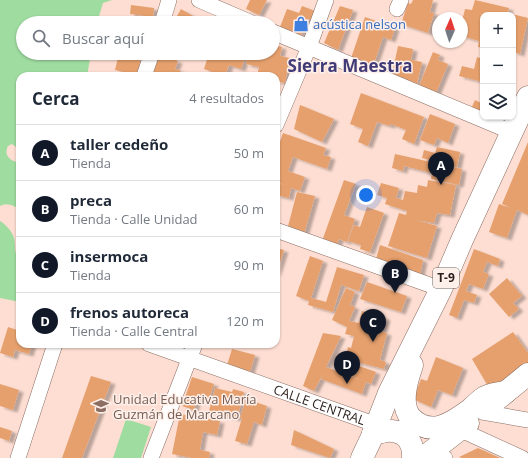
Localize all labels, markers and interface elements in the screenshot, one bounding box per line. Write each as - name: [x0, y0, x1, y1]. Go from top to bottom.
- north arrow: [432, 12, 468, 48]
- map controls: [480, 12, 516, 120]
- button: +: [480, 12, 516, 48]
- shop icon: acústica nelson: [292, 15, 310, 33]
- place label: acústica nelson: [313, 15, 406, 33]
- search box: [16, 16, 280, 60]
- icon: search: [30, 27, 52, 49]
- text: Buscar aquí: [62, 28, 144, 48]
- button: −: [480, 48, 516, 84]
- district label: Sierra Maestra: [288, 54, 412, 77]
- button: layers: [480, 84, 516, 120]
- text: Cerca: [32, 87, 80, 110]
- text: 4 resultados: [189, 89, 264, 107]
- text: taller cedeño: [70, 134, 168, 154]
- text: A: [41, 144, 49, 162]
- text: 50 m: [234, 144, 264, 162]
- pin: A: [428, 152, 454, 185]
- text: Tienda: [70, 154, 111, 172]
- your location: [356, 185, 376, 205]
- text: preca: [70, 190, 112, 210]
- text: B: [41, 200, 49, 218]
- text: 60 m: [234, 200, 264, 218]
- text: Tienda · Calle Unidad: [70, 210, 198, 228]
- text: insermoca: [70, 246, 148, 266]
- text: C: [41, 256, 49, 274]
- text: 90 m: [234, 256, 264, 274]
- pin: B: [382, 260, 408, 293]
- text: Tienda: [70, 266, 111, 284]
- road number: T-9: [433, 268, 459, 288]
- text: frenos autoreca: [70, 302, 189, 322]
- pin: C: [360, 309, 386, 342]
- text: D: [40, 312, 50, 330]
- text: 120 m: [226, 312, 264, 330]
- text: Tienda · Calle Central: [70, 322, 198, 340]
- pin: D: [334, 351, 360, 384]
- street label: CALLE CENTRAL: [271, 380, 368, 429]
- place label: Unidad Educativa María Guzmán de Marcano: [113, 390, 257, 423]
- school or university icon: Unidad Educativa María Guzmán de Marcano: [92, 397, 110, 415]

